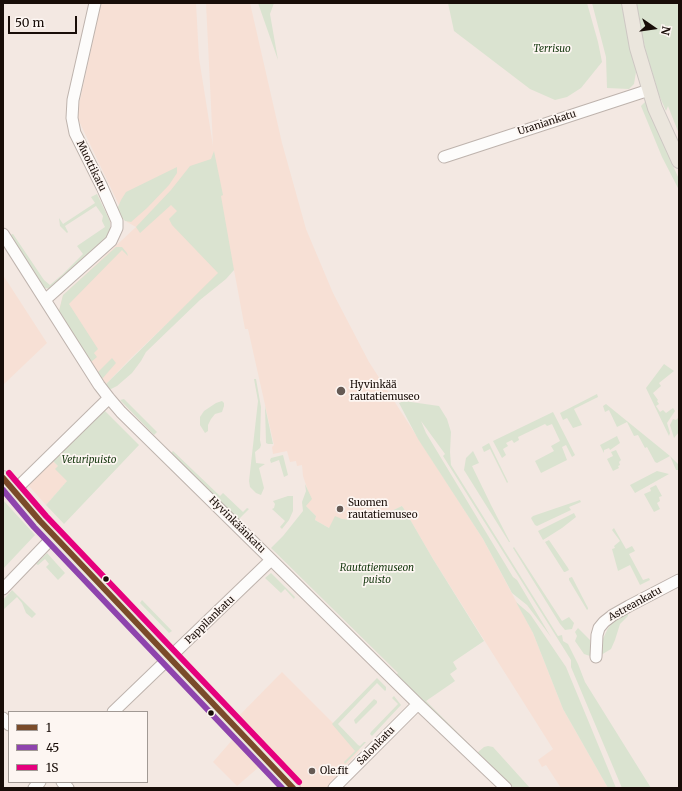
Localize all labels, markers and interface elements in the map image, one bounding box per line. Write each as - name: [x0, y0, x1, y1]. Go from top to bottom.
- scale bar: [10, 8, 79, 34]
- north arrow: [634, 8, 674, 48]
- text: 50 m: [15, 15, 44, 30]
- text: N: [658, 25, 673, 37]
- park label: Terrisuo: [533, 43, 571, 55]
- street label: Uraniankatu: [516, 108, 578, 138]
- street label: Muottikatu: [74, 139, 108, 193]
- place label: Hyvinkää rautatiemuseo: [350, 379, 420, 402]
- marker: Hyvinkää rautatiemuseo: [335, 385, 347, 397]
- park label: Veturipuisto: [62, 454, 116, 466]
- street label: Hyvinkäänkatu: [206, 494, 268, 556]
- place label: Suomen rautatiemuseo: [348, 497, 418, 520]
- marker: Suomen rautatiemuseo: [335, 504, 345, 514]
- park label: Rautatiemuseon puisto: [340, 562, 414, 586]
- unlabelled marker: [101, 574, 111, 584]
- street label: Astreankatu: [606, 584, 664, 624]
- street label: Pappilankatu: [183, 593, 237, 647]
- unlabelled marker: [206, 708, 216, 718]
- legend: [8, 711, 148, 783]
- text: 1: [46, 720, 51, 735]
- street label: Salonkatu: [355, 724, 397, 768]
- text: 45: [46, 740, 59, 755]
- text: 1S: [46, 760, 58, 775]
- place label: Ole.fit: [320, 765, 349, 777]
- marker: Ole.fit: [307, 766, 317, 776]

